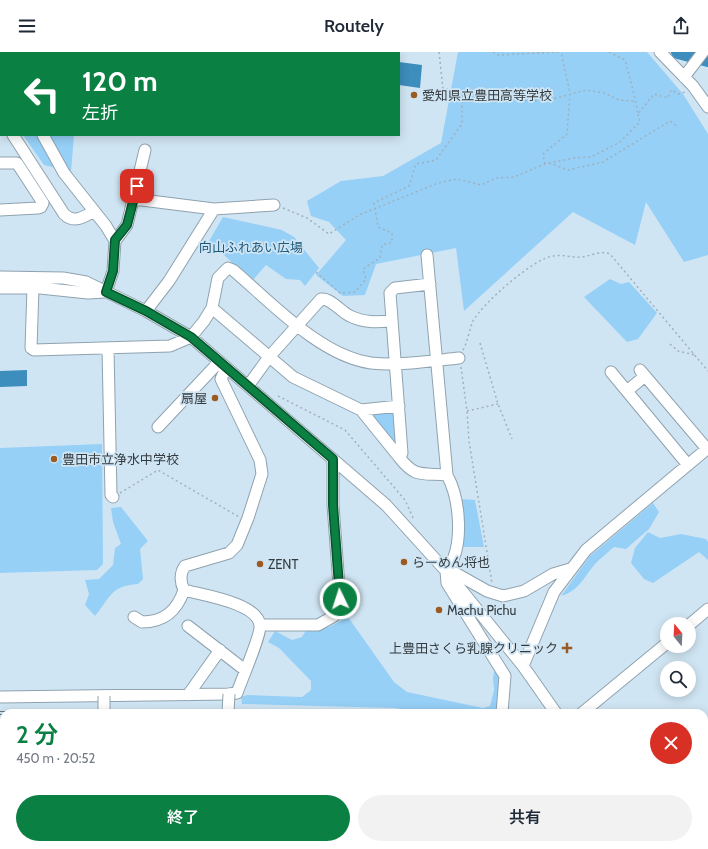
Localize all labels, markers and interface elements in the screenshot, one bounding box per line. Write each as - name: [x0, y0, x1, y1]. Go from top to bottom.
- icon: menu: [16, 15, 38, 37]
- text: Routely: [324, 15, 384, 37]
- icon: share: [670, 15, 692, 37]
- text: 120 m: [82, 64, 158, 98]
- icon: left: [16, 68, 68, 120]
- place label: 愛知県立豊田高等学校: [422, 87, 552, 103]
- marker: 愛知県立豊田高等学校: [409, 90, 419, 100]
- text: 左折: [82, 102, 118, 124]
- pin: [120, 169, 154, 203]
- icon: arrive: [126, 175, 148, 197]
- park label: 向山ふれあい広場: [199, 239, 303, 255]
- place label: 扇屋: [181, 390, 207, 406]
- marker: 扇屋: [210, 393, 220, 403]
- place label: 豊田市立浄水中学校: [62, 451, 179, 467]
- marker: 豊田市立浄水中学校: [49, 454, 59, 464]
- place label: らーめん将也: [412, 554, 490, 570]
- place label: ZENT: [268, 556, 298, 572]
- marker: らーめん将也: [399, 557, 409, 567]
- marker: ZENT: [255, 559, 265, 569]
- position arrow: [319, 578, 361, 620]
- place label: Machu Pichu: [447, 602, 516, 618]
- marker: Machu Pichu: [434, 605, 444, 615]
- north arrow: [660, 617, 696, 653]
- map controls: [660, 617, 696, 697]
- place label: 上豊田さくら乳腺クリニック: [389, 640, 558, 656]
- marker: 上豊田さくら乳腺クリニック: [561, 642, 573, 654]
- button: search: [660, 661, 696, 697]
- text: 2 分: [16, 720, 58, 749]
- button: close: [650, 722, 692, 764]
- text: 450 m · 20:52: [16, 750, 95, 766]
- button: 終了: [16, 795, 350, 841]
- button: 共有: [358, 795, 692, 841]

